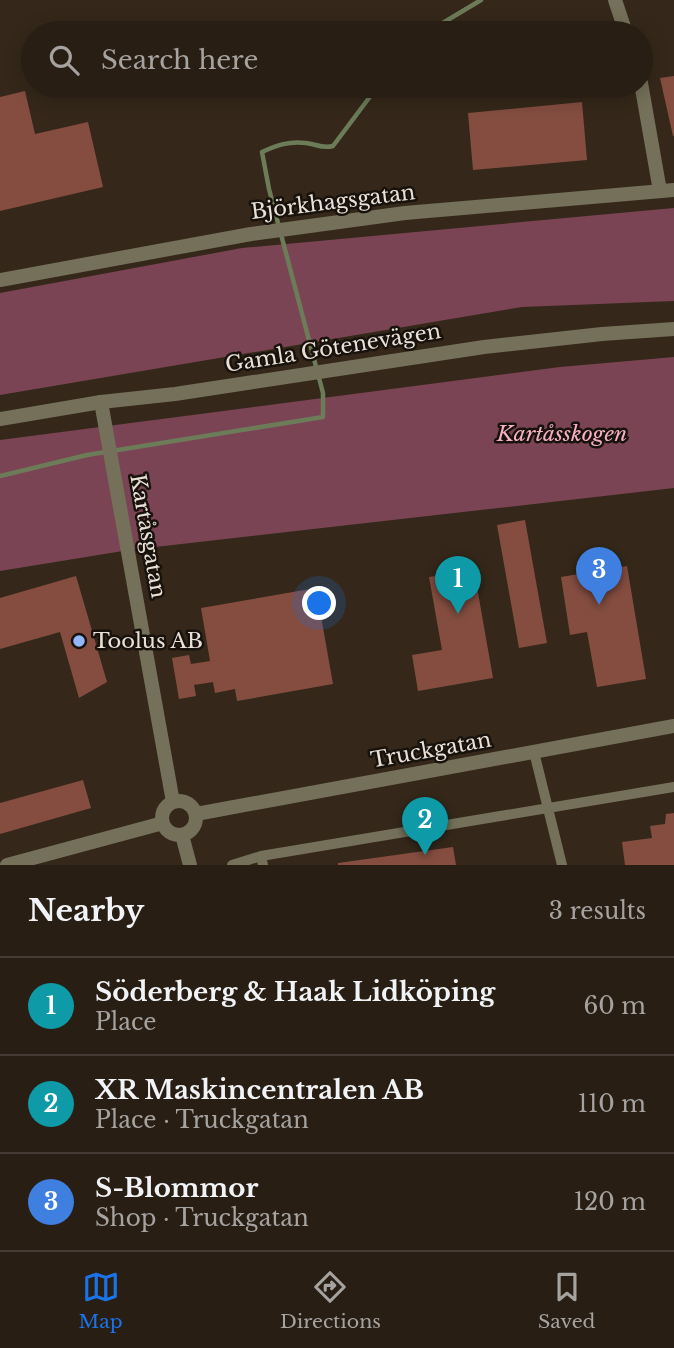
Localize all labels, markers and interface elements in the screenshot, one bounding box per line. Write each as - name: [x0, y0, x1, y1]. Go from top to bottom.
- search box: [21, 21, 653, 98]
- icon: search: [45, 41, 83, 79]
- text: Search here: [101, 44, 258, 76]
- street label: Björkhagsgatan: [249, 179, 417, 225]
- street label: Gamla Götenevägen: [223, 318, 443, 378]
- park label: Kartåsskogen: [496, 421, 627, 447]
- street label: Kartåsgatan: [124, 472, 172, 600]
- pin: 3: [576, 547, 622, 605]
- pin: 1: [435, 556, 481, 614]
- your location: [302, 586, 336, 620]
- place label: Toolus AB: [93, 628, 203, 654]
- marker: Toolus AB: [71, 633, 87, 649]
- street label: Truckgatan: [369, 727, 493, 773]
- pin: 2: [402, 797, 448, 855]
- text: Nearby: [28, 892, 144, 929]
- text: 3 results: [549, 897, 646, 925]
- text: Söderberg & Haak Lidköping: [95, 976, 495, 1008]
- text: 1: [46, 992, 56, 1020]
- text: 60 m: [584, 992, 646, 1020]
- text: Place: [95, 1008, 157, 1036]
- text: XR Maskincentralen AB: [95, 1074, 424, 1106]
- text: 2: [44, 1090, 58, 1118]
- text: 110 m: [578, 1090, 646, 1118]
- text: Place · Truckgatan: [95, 1106, 309, 1134]
- text: S-Blommor: [95, 1172, 258, 1204]
- text: 3: [44, 1188, 58, 1216]
- text: 120 m: [574, 1188, 646, 1216]
- text: Shop · Truckgatan: [95, 1204, 309, 1232]
- tab: Map: [79, 1268, 123, 1333]
- tab: Directions: [280, 1268, 381, 1333]
- tab: Saved: [538, 1268, 595, 1333]

